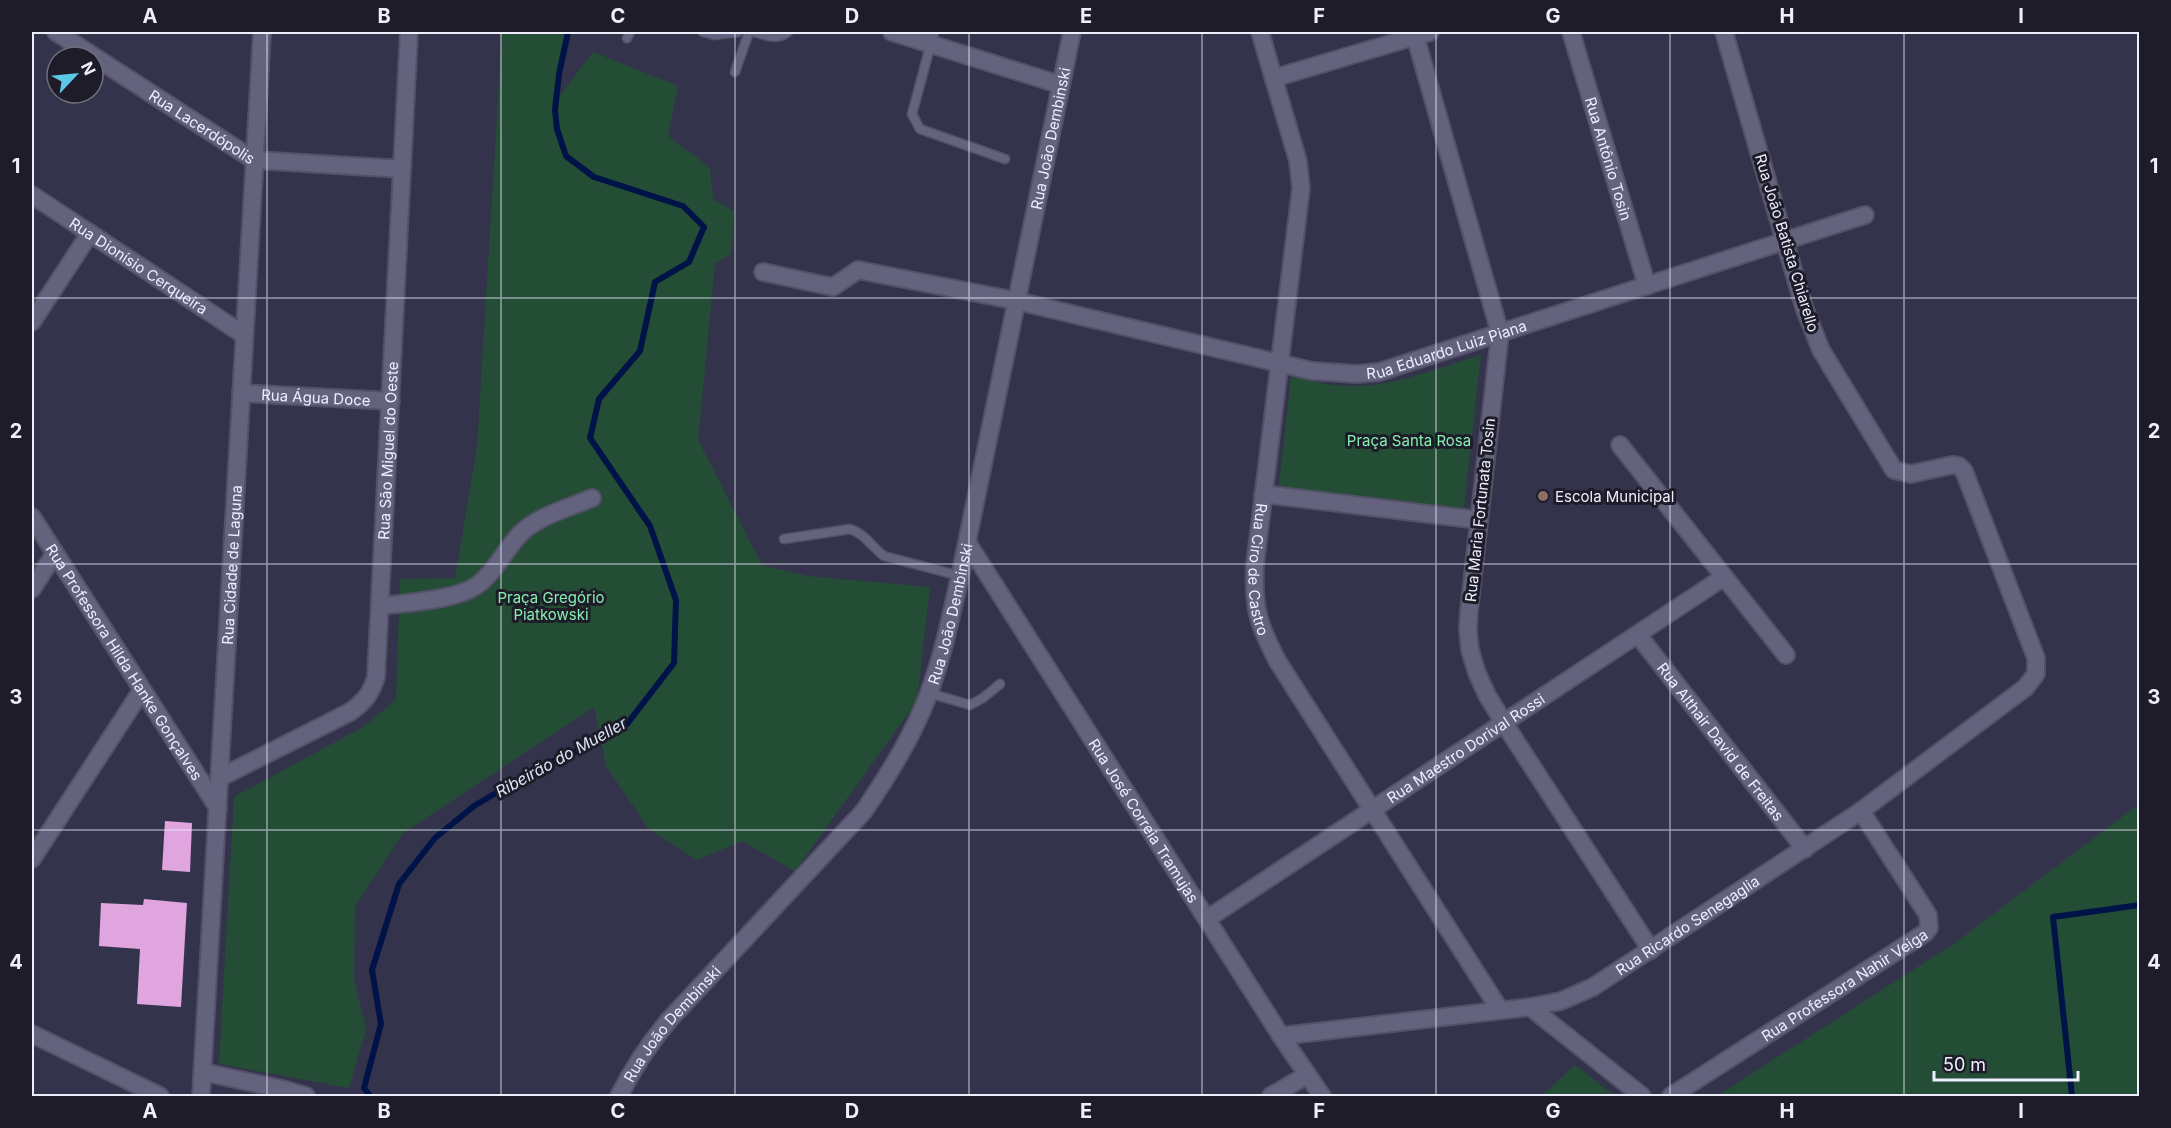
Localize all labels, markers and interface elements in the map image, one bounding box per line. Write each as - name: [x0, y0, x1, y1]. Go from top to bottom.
- text: A: [143, 4, 158, 28]
- text: B: [377, 4, 391, 28]
- text: C: [611, 4, 625, 28]
- text: D: [845, 4, 859, 28]
- text: E: [1080, 4, 1092, 28]
- text: F: [1313, 4, 1325, 28]
- text: G: [1545, 4, 1561, 28]
- text: H: [1780, 4, 1794, 28]
- text: I: [2018, 4, 2024, 28]
- north arrow: [45, 45, 105, 105]
- text: N: [77, 59, 100, 78]
- street label: Rua João Dembinski: [1026, 66, 1074, 211]
- street label: Rua Lacerdópolis: [146, 85, 259, 168]
- street label: Rua Antônio Tosin: [1581, 94, 1636, 222]
- street label: Rua João Batista Chiarello: [1751, 152, 1823, 334]
- text: 1: [12, 154, 20, 178]
- text: 1: [2150, 154, 2158, 178]
- street label: Rua Dionísio Cerqueira: [66, 213, 211, 318]
- street label: Rua Eduardo Luiz Piana: [1365, 316, 1529, 383]
- street label: Rua São Miguel do Oeste: [374, 361, 402, 540]
- street label: Rua Água Doce: [261, 385, 371, 409]
- street label: Rua Maria Fortunata Tosin: [1461, 417, 1499, 603]
- text: 2: [10, 419, 22, 443]
- text: 2: [2148, 419, 2160, 443]
- park label: Praça Santa Rosa: [1347, 431, 1471, 450]
- street label: Rua Cidade de Laguna: [217, 484, 246, 645]
- place label: Escola Municipal: [1555, 487, 1674, 506]
- marker: Escola Municipal: [1536, 489, 1550, 503]
- street label: Rua Ciro de Castro: [1245, 502, 1274, 638]
- street label: Rua Professora Hilda Hanke Gonçalves: [42, 540, 207, 784]
- street label: Rua João Dembinski: [923, 542, 976, 687]
- park label: Praça Gregório Piatkowski: [497, 588, 605, 624]
- street label: Rua Althair David de Freitas: [1653, 659, 1789, 824]
- text: 3: [10, 685, 22, 709]
- text: 3: [2148, 685, 2160, 709]
- street label: Rua Maestro Dorival Rossi: [1383, 689, 1548, 807]
- water label: Ribeirão do Mueller: [492, 712, 631, 801]
- street label: Rua José Correia Tramujas: [1085, 735, 1203, 906]
- street label: Rua Ricardo Senegaglia: [1612, 871, 1763, 979]
- street label: Rua Professora Nahir Veiga: [1758, 924, 1931, 1045]
- text: 4: [9, 950, 23, 974]
- text: 4: [2147, 950, 2161, 974]
- street label: Rua João Dembinski: [619, 961, 725, 1085]
- scale bar: [1934, 1044, 2078, 1082]
- text: 50 m: [1943, 1054, 1986, 1075]
- text: A: [143, 1099, 158, 1123]
- text: B: [377, 1099, 391, 1123]
- text: C: [611, 1099, 625, 1123]
- text: D: [845, 1099, 859, 1123]
- text: E: [1080, 1099, 1092, 1123]
- text: F: [1313, 1099, 1325, 1123]
- text: G: [1545, 1099, 1561, 1123]
- text: H: [1780, 1099, 1794, 1123]
- text: I: [2018, 1099, 2024, 1123]

